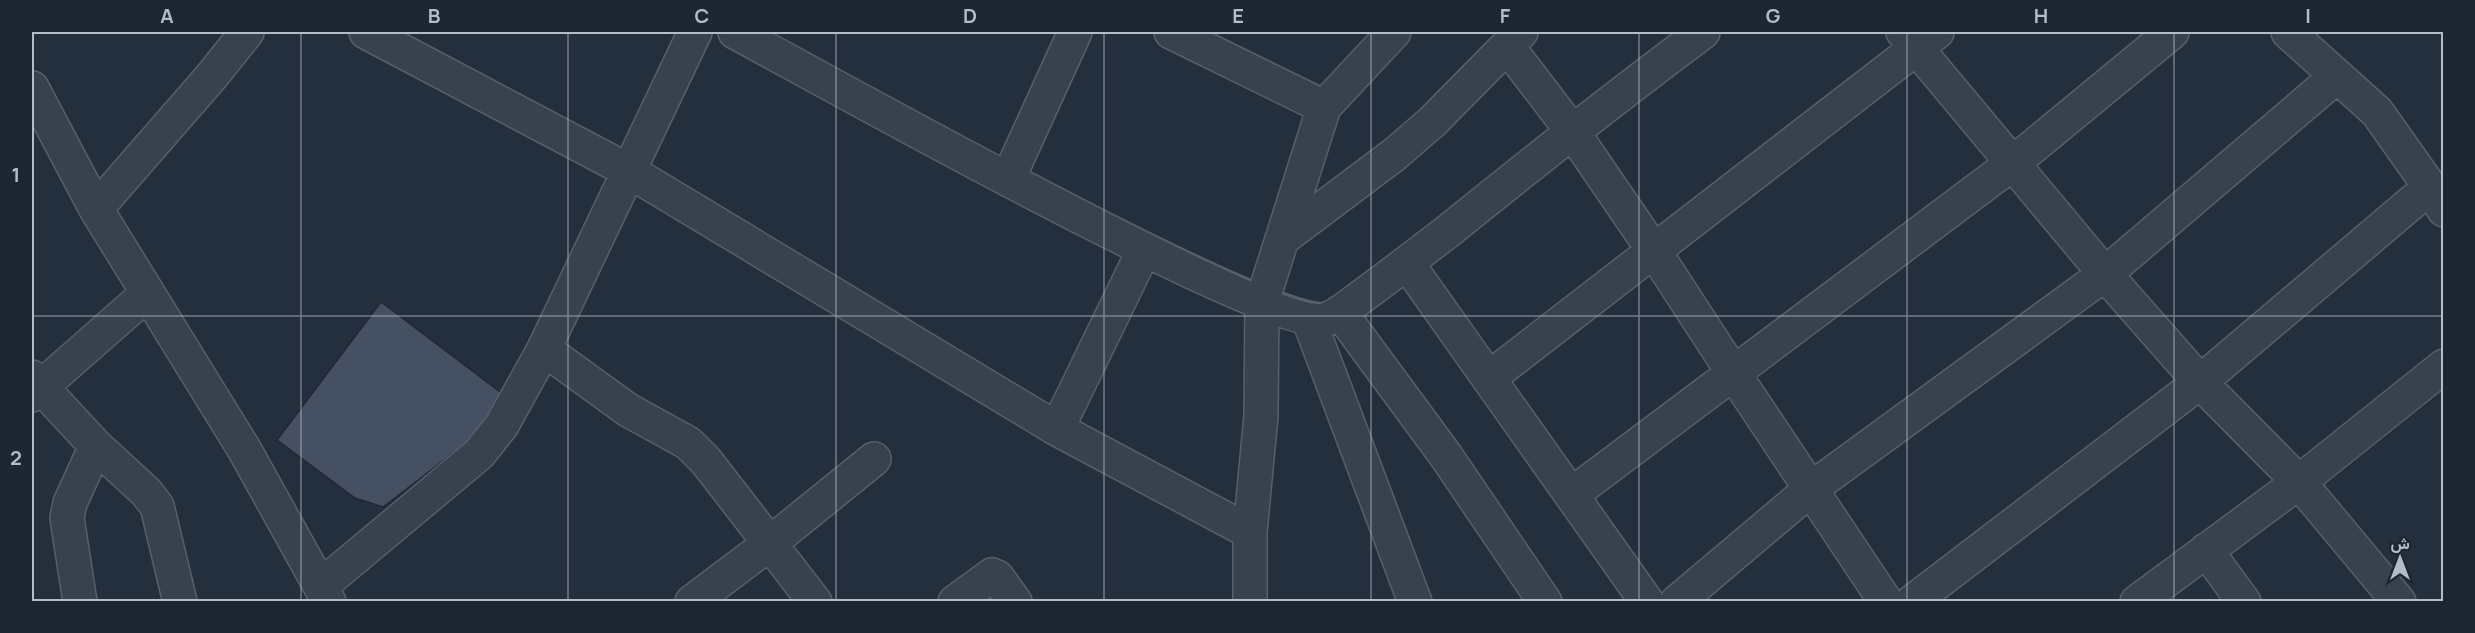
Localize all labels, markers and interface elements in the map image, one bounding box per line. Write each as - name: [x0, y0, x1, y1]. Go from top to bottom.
- text: A: [160, 2, 174, 29]
- text: B: [428, 2, 441, 29]
- text: C: [695, 2, 709, 29]
- text: D: [963, 2, 977, 29]
- text: E: [1232, 2, 1244, 29]
- text: F: [1500, 2, 1511, 29]
- text: G: [1766, 2, 1781, 29]
- text: H: [2034, 2, 2048, 29]
- text: I: [2305, 2, 2311, 29]
- text: 1: [12, 161, 20, 188]
- text: 2: [10, 444, 22, 471]
- north arrow: [2370, 528, 2430, 588]
- text: ش: [2390, 532, 2410, 554]

